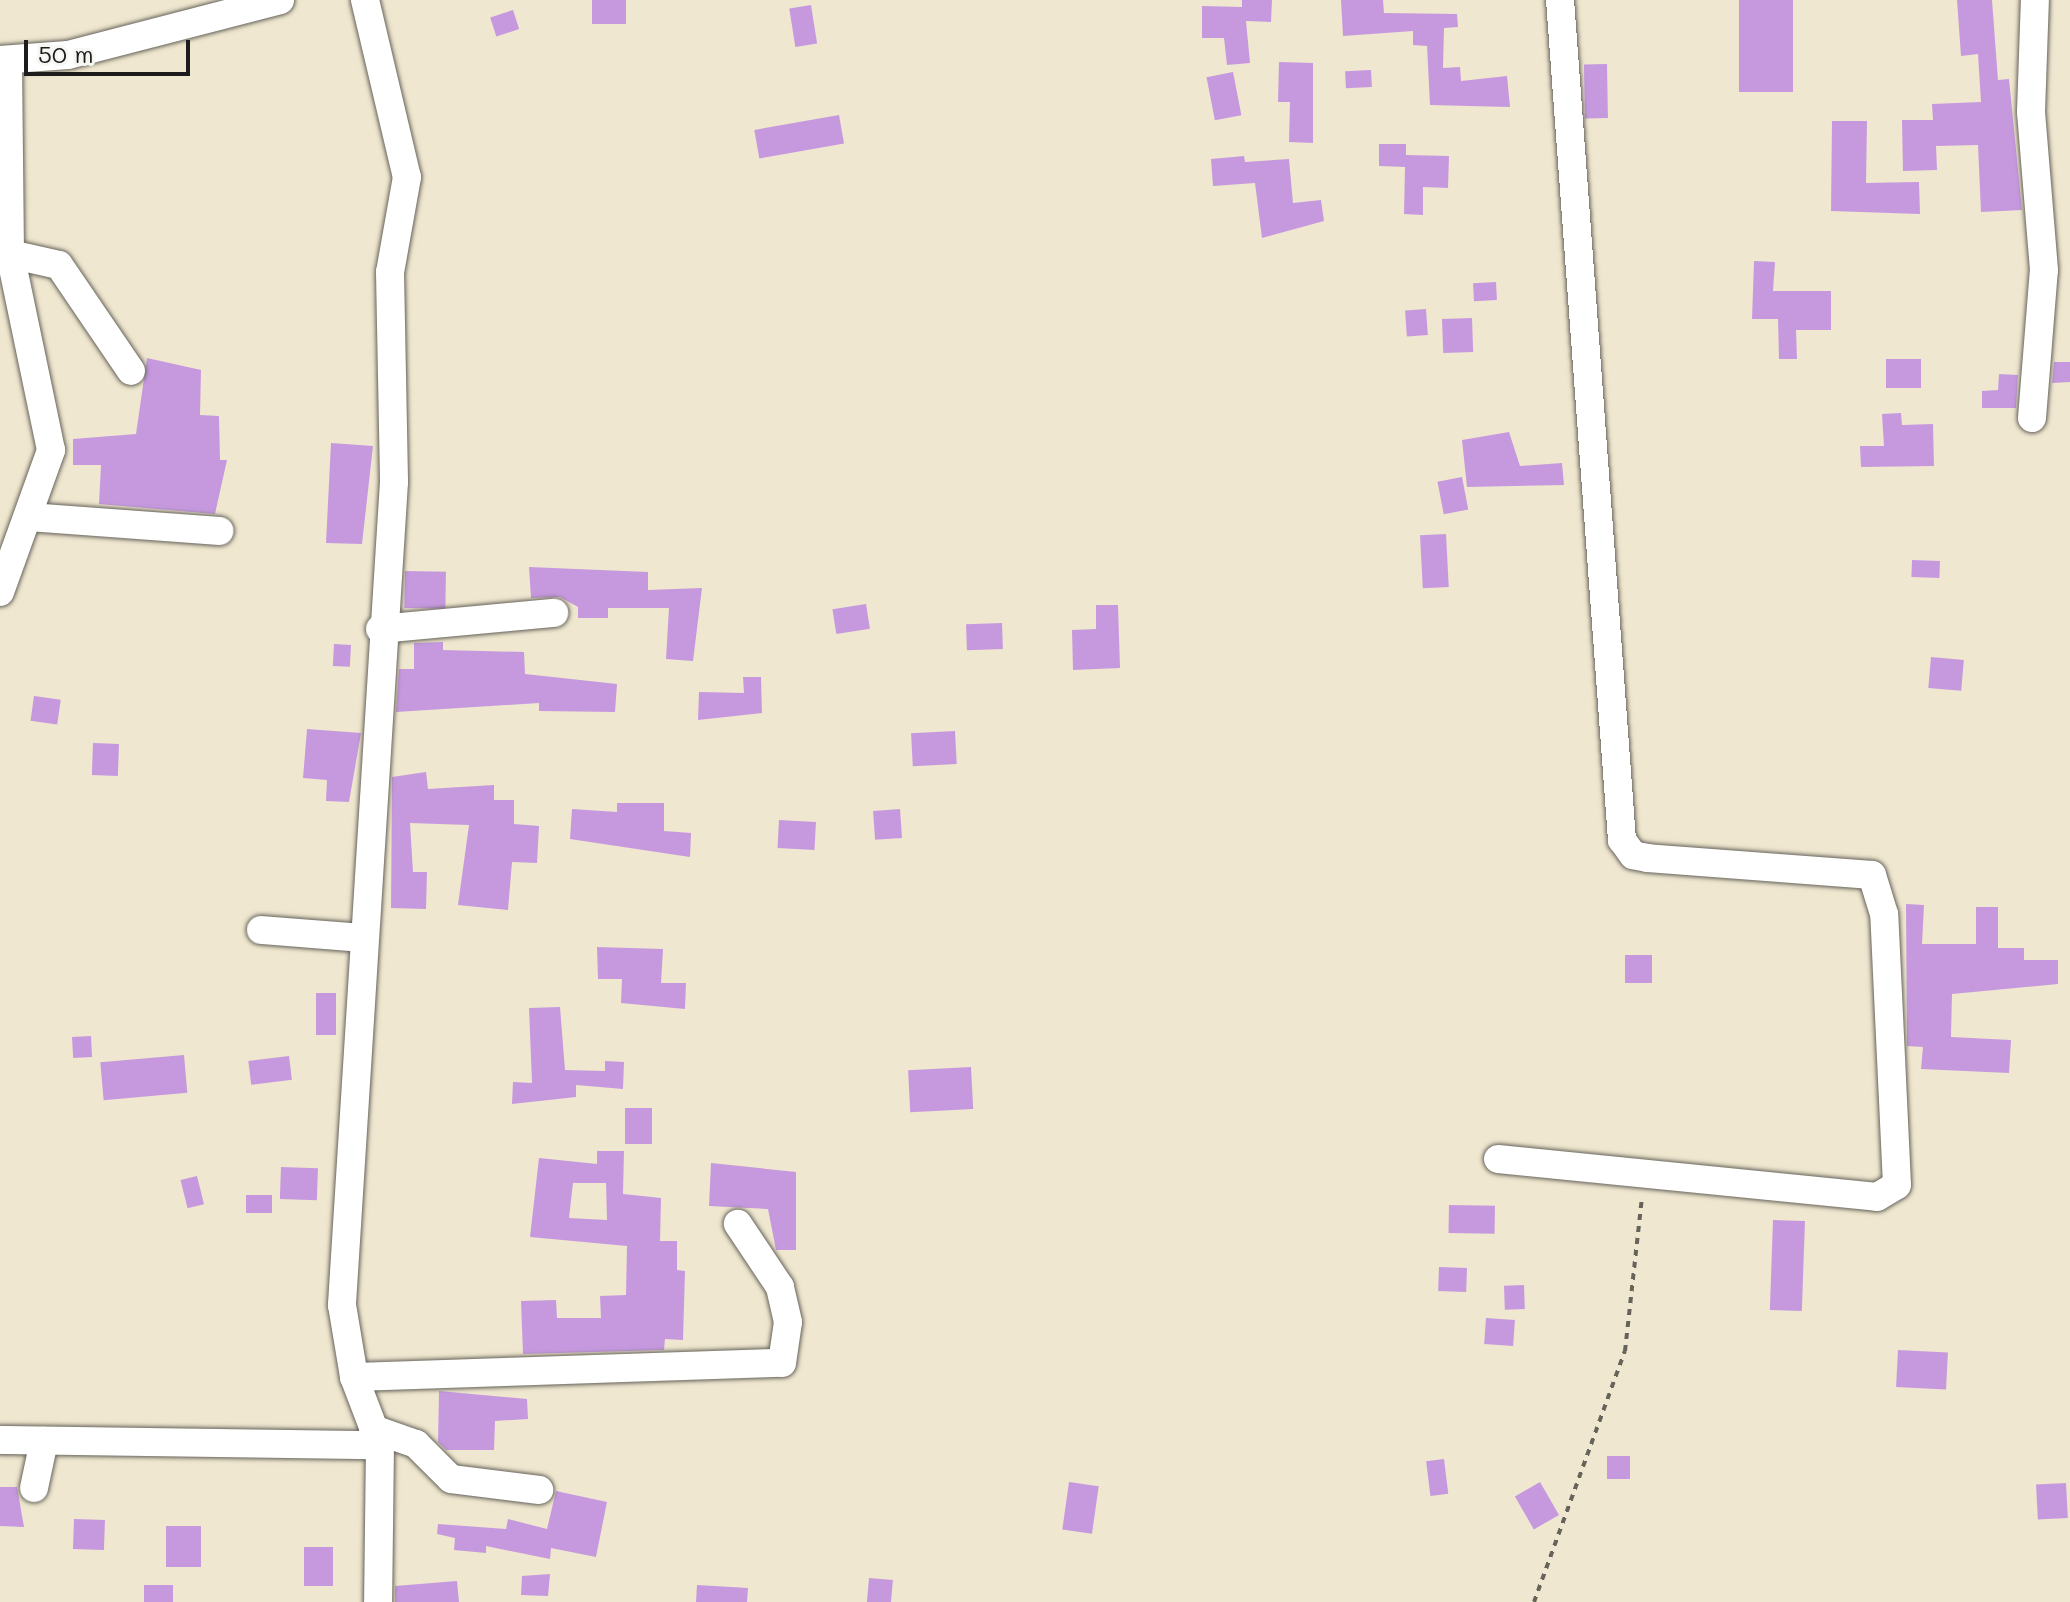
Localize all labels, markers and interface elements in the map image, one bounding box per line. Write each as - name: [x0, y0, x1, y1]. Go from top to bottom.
- scale bar: [28, 24, 194, 74]
- text: 50 m: [38, 38, 94, 69]

